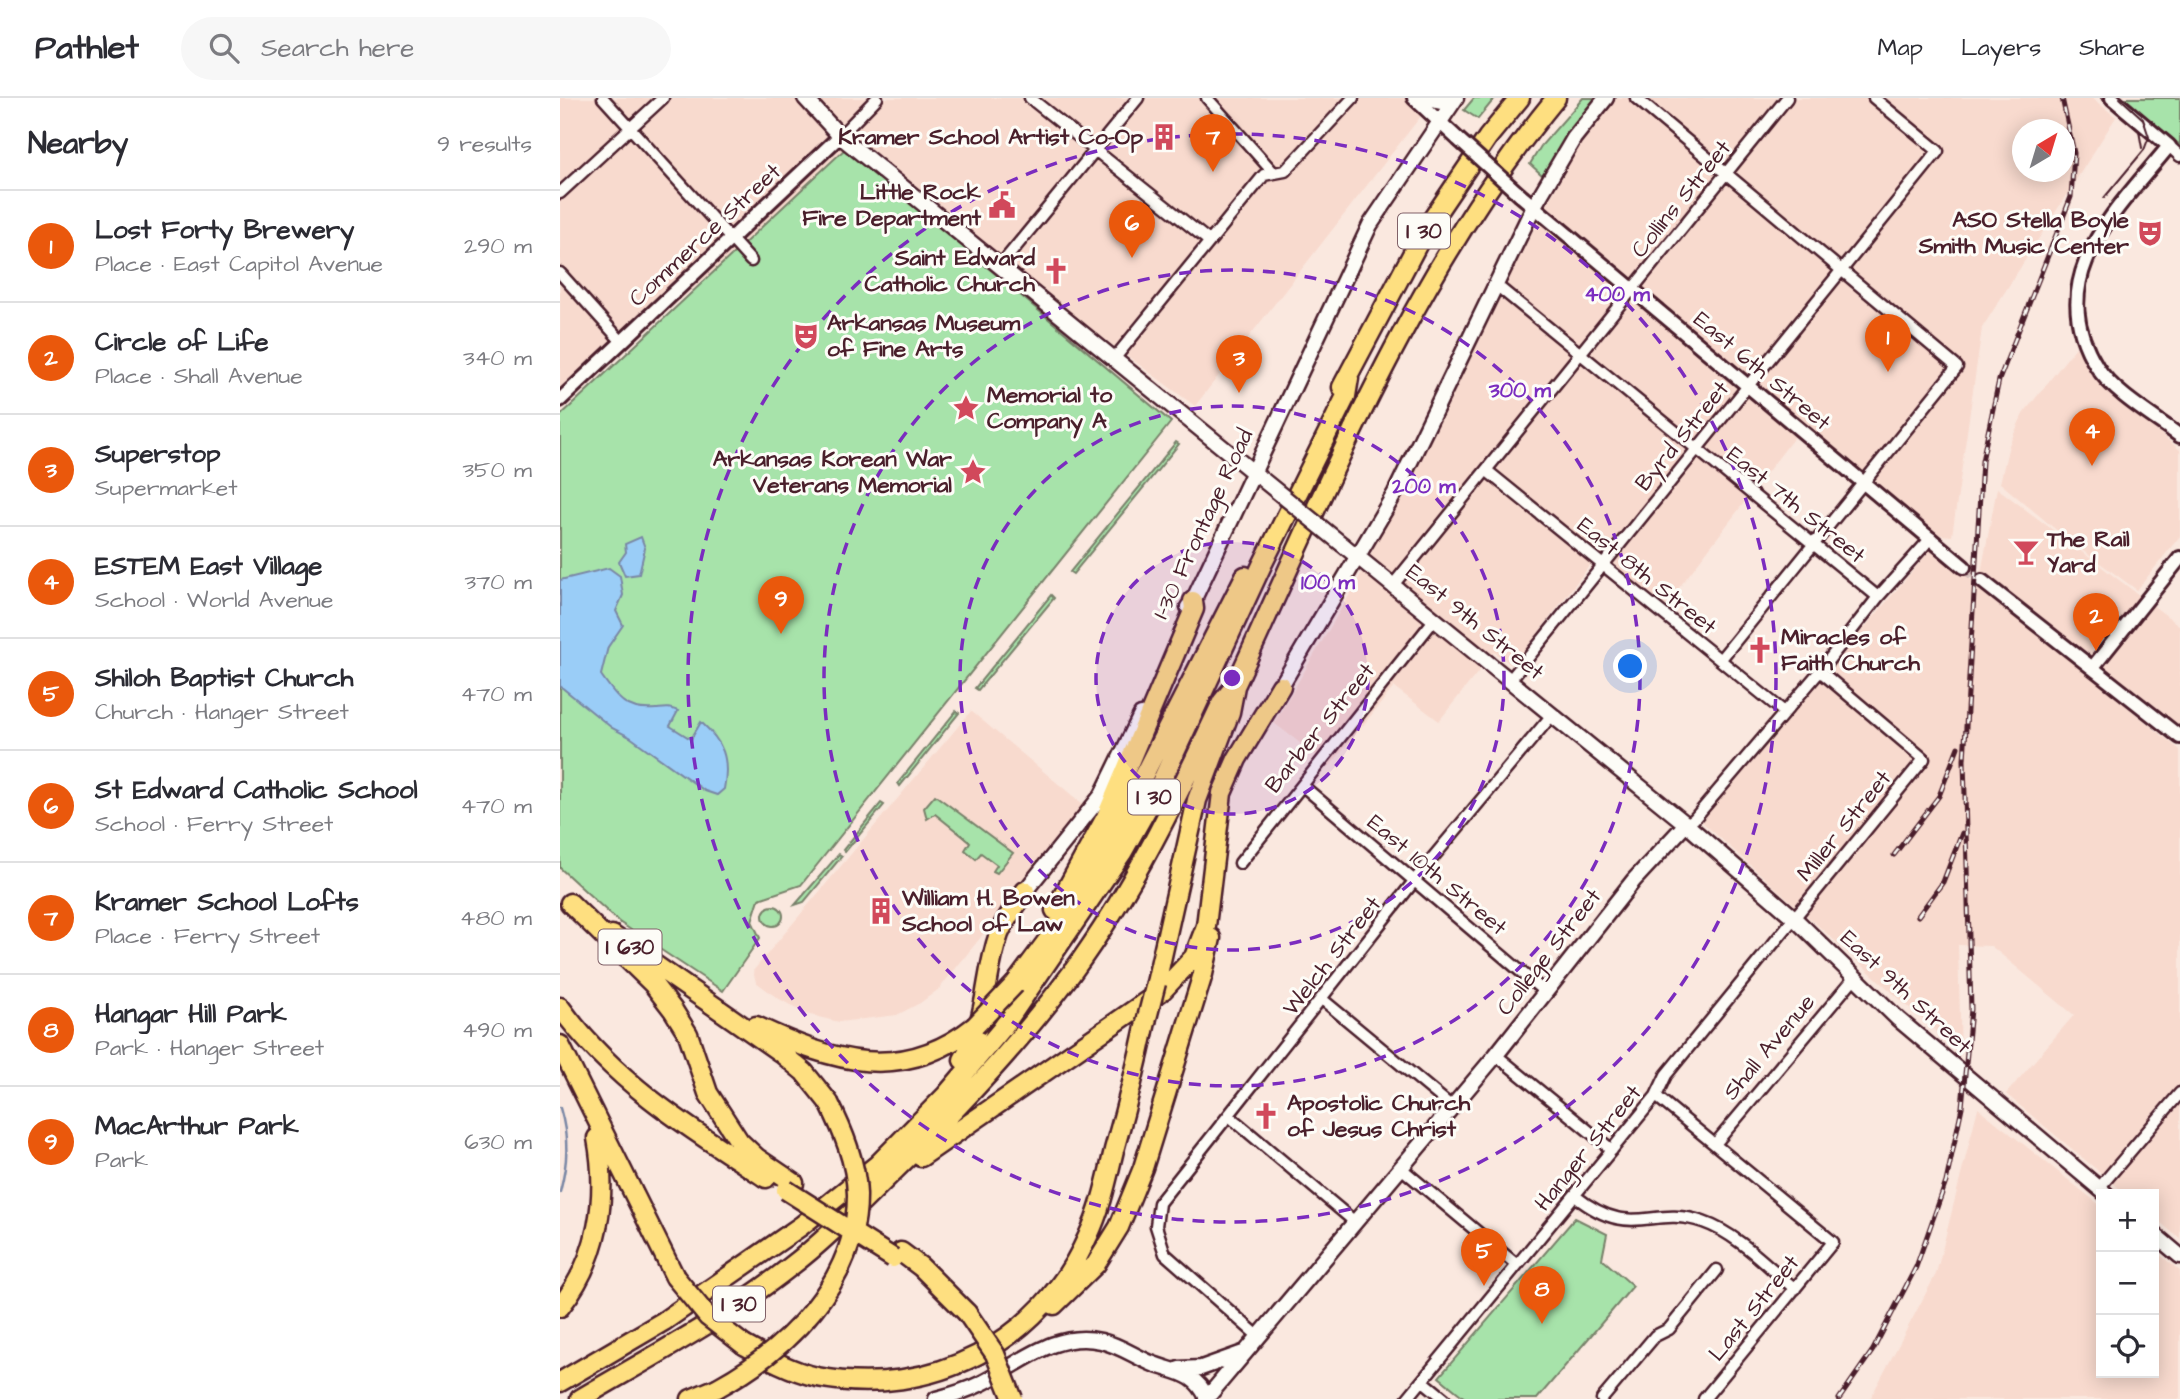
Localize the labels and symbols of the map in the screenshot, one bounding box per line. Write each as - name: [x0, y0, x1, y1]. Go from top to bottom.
- pin: 7: [1190, 114, 1236, 172]
- north arrow: [2012, 119, 2075, 182]
- place label: Kramer School Artist Co-Op: [838, 121, 1143, 153]
- building icon: Kramer School Artist Co-Op: [1149, 122, 1179, 152]
- street label: Collins Street: [1624, 133, 1739, 265]
- street label: Commerce Street: [622, 156, 789, 314]
- place label: Little Rock Fire Department: [802, 176, 982, 234]
- public building icon: Little Rock Fire Department: [987, 190, 1017, 220]
- pin: 6: [1109, 200, 1155, 258]
- place label: ASO Stella Boyle Smith Music Center: [1918, 204, 2130, 262]
- road number: I 30: [1398, 214, 1450, 248]
- theatre icon: ASO Stella Boyle Smith Music Center: [2135, 218, 2165, 248]
- place label: Saint Edward Catholic Church: [865, 242, 1036, 300]
- church icon: Saint Edward Catholic Church: [1041, 256, 1071, 286]
- text: 400 m: [1584, 280, 1650, 309]
- street label: East 6th Street: [1686, 304, 1838, 439]
- place label: Arkansas Museum of Fine Arts: [827, 307, 1021, 365]
- pin: 1: [1865, 314, 1911, 372]
- theatre icon: Arkansas Museum of Fine Arts: [791, 321, 821, 351]
- pin: 3: [1216, 335, 1262, 393]
- street label: Byrd Street: [1628, 373, 1738, 499]
- text: 300 m: [1488, 376, 1552, 405]
- place label: Memorial to Company A: [987, 379, 1112, 439]
- place icon: Memorial to Company A: [951, 393, 981, 423]
- pin: 4: [2069, 408, 2115, 466]
- street label: I-30 Frontage Road: [1145, 424, 1262, 625]
- street label: East 7th Street: [1720, 439, 1873, 571]
- place label: Arkansas Korean War Veterans Memorial: [713, 443, 952, 501]
- place icon: Arkansas Korean War Veterans Memorial: [958, 457, 988, 487]
- text: 200 m: [1391, 472, 1456, 501]
- street label: East 8th Street: [1570, 510, 1724, 643]
- place label: The Rail Yard: [2046, 523, 2130, 581]
- bar icon: The Rail Yard: [2011, 537, 2041, 567]
- street label: East 9th Street: [1399, 556, 1551, 688]
- text: 100 m: [1301, 568, 1356, 597]
- pin: 9: [758, 576, 804, 634]
- pin: 2: [2073, 593, 2119, 651]
- place label: Miracles of Faith Church: [1781, 621, 1921, 679]
- church icon: Miracles of Faith Church: [1745, 635, 1775, 665]
- your location: [1613, 649, 1647, 683]
- street label: Barber Street: [1258, 656, 1383, 800]
- centre of rings: [1220, 666, 1244, 690]
- street label: Miller Street: [1789, 763, 1899, 889]
- road number: I 30: [1128, 780, 1180, 814]
- street label: East 10th Street: [1360, 807, 1514, 944]
- street label: College Street: [1489, 881, 1610, 1023]
- place label: William H. Bowen School of Law: [901, 882, 1075, 940]
- street label: Welch Street: [1275, 889, 1389, 1023]
- building icon: William H. Bowen School of Law: [866, 896, 896, 926]
- street label: East 9th Street: [1833, 923, 1979, 1062]
- road number: I 630: [598, 930, 662, 964]
- street label: Shall Avenue: [1715, 987, 1823, 1107]
- street label: Hanger Street: [1527, 1077, 1650, 1219]
- place label: Apostolic Church of Jesus Christ: [1287, 1087, 1471, 1145]
- church icon: Apostolic Church of Jesus Christ: [1251, 1101, 1281, 1131]
- pin: 5: [1461, 1228, 1507, 1286]
- street label: Last Street: [1701, 1247, 1807, 1368]
- pin: 8: [1519, 1266, 1565, 1324]
- road number: I 30: [713, 1286, 765, 1322]

